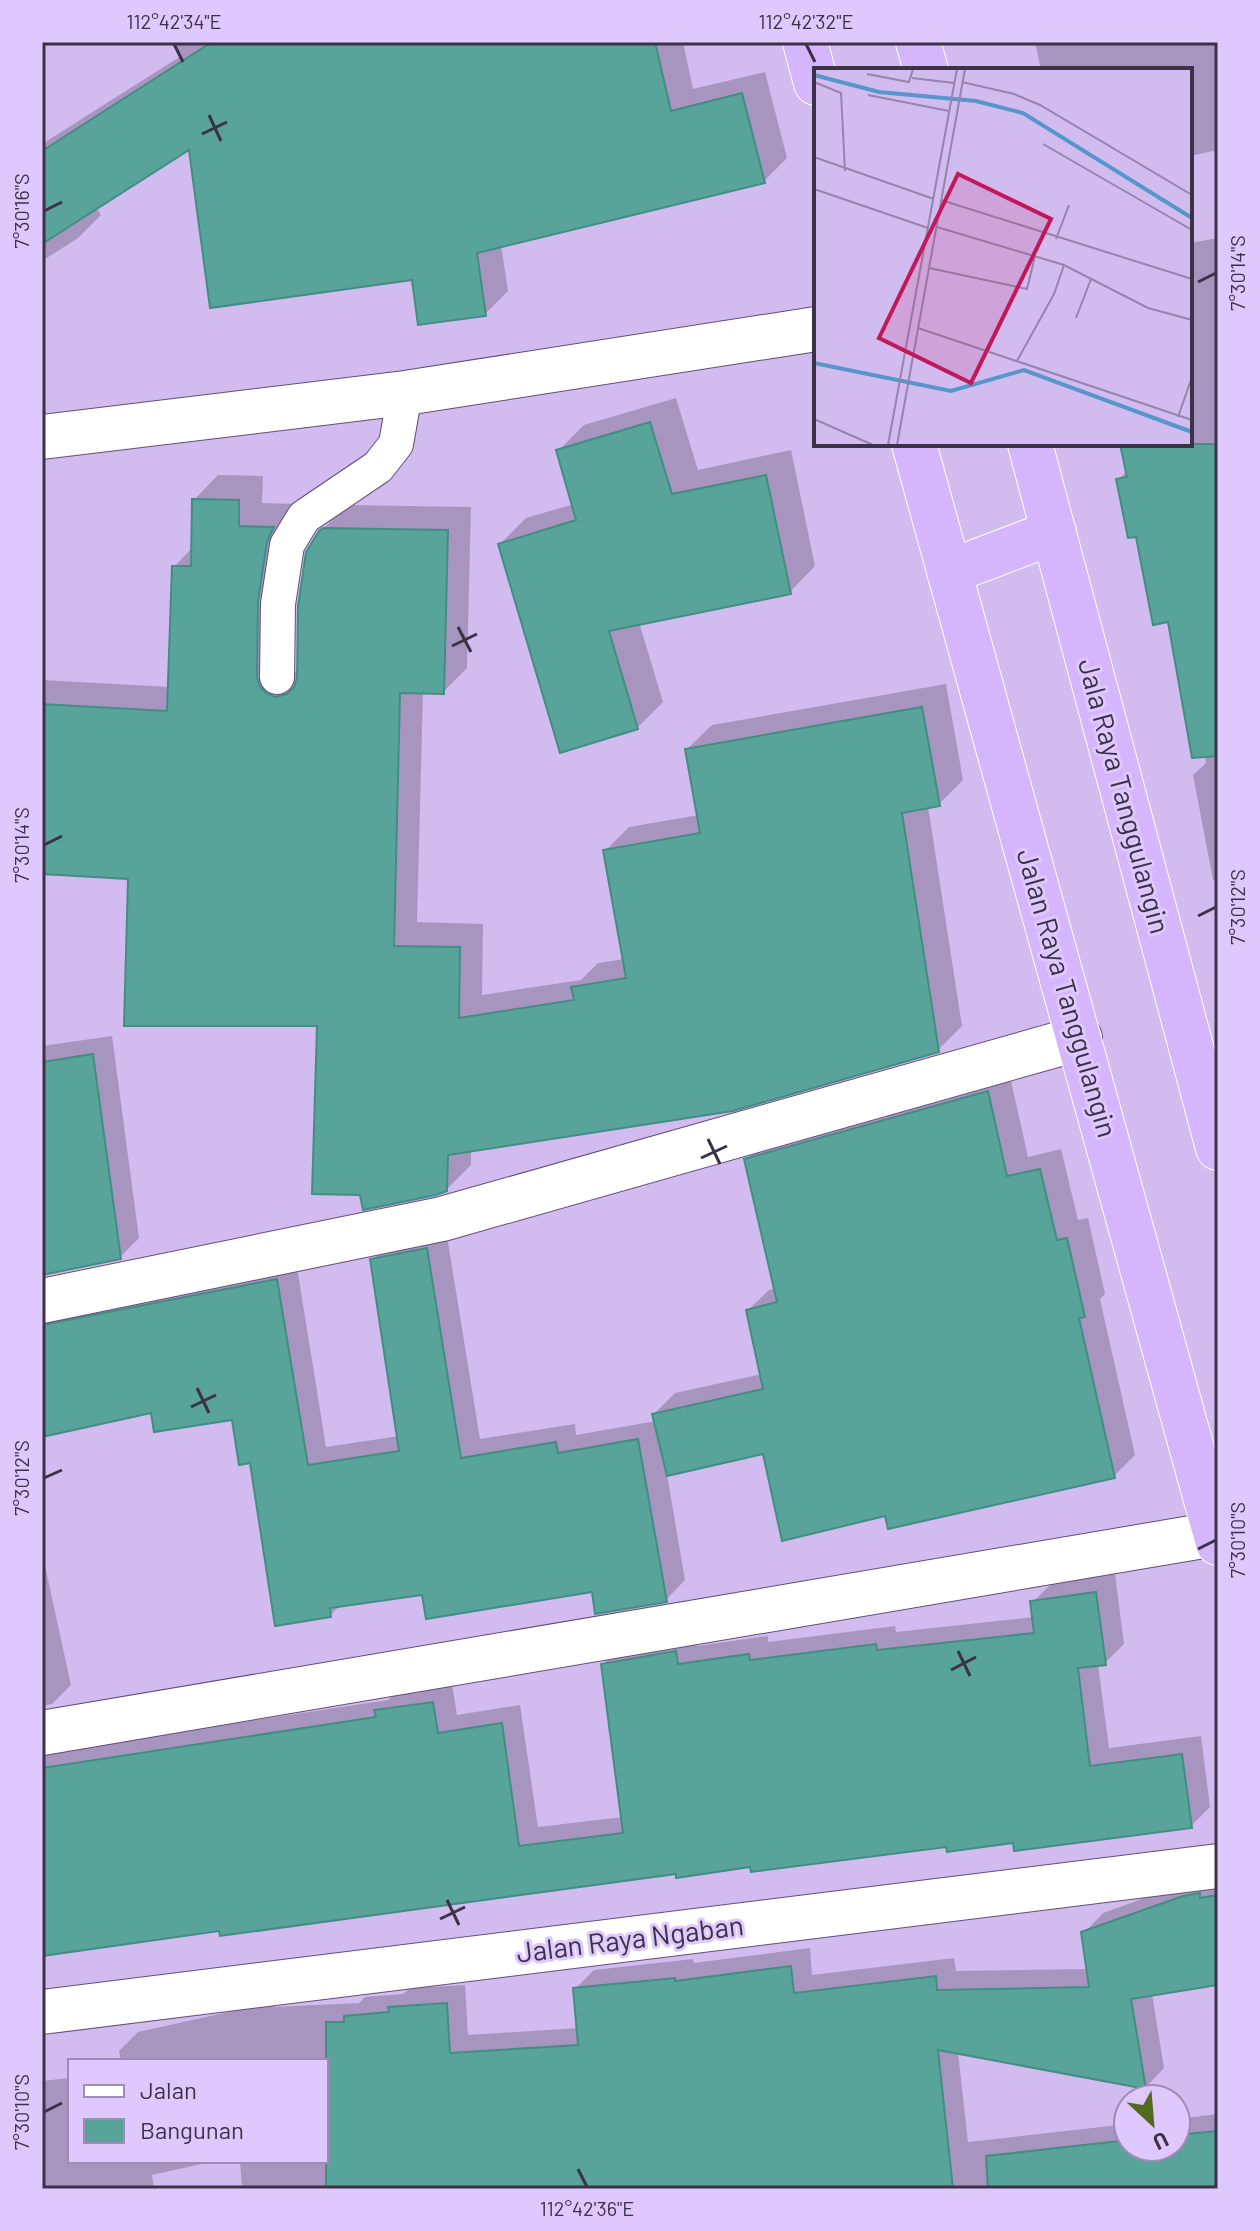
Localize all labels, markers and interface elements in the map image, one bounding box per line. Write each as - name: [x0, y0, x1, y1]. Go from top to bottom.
- text: 112°42'34"E: [126, 9, 222, 33]
- text: 112°42'32"E: [758, 9, 854, 33]
- inset map: [814, 68, 1192, 446]
- text: 7°30'16"S: [9, 173, 33, 249]
- text: 7°30'14"S: [1225, 235, 1249, 311]
- street label: Jala Raya Tanggulangin: [1072, 654, 1178, 937]
- text: 7°30'14"S: [9, 807, 33, 883]
- street label: Jalan Raya Tanggulangin: [1010, 845, 1125, 1141]
- text: 7°30'12"S: [1225, 869, 1249, 945]
- text: 7°30'12"S: [9, 1440, 33, 1516]
- text: 7°30'10"S: [1225, 1502, 1249, 1578]
- street label: Jalan Raya Ngaban: [514, 1907, 745, 1969]
- legend: [68, 2059, 328, 2163]
- text: 7°30'10"S: [9, 2074, 33, 2150]
- text: Jalan: [140, 2075, 197, 2104]
- north arrow: [1112, 2083, 1192, 2163]
- text: Bangunan: [140, 2115, 244, 2144]
- text: U: [1149, 2127, 1173, 2157]
- text: 112°42'36"E: [540, 2196, 634, 2220]

